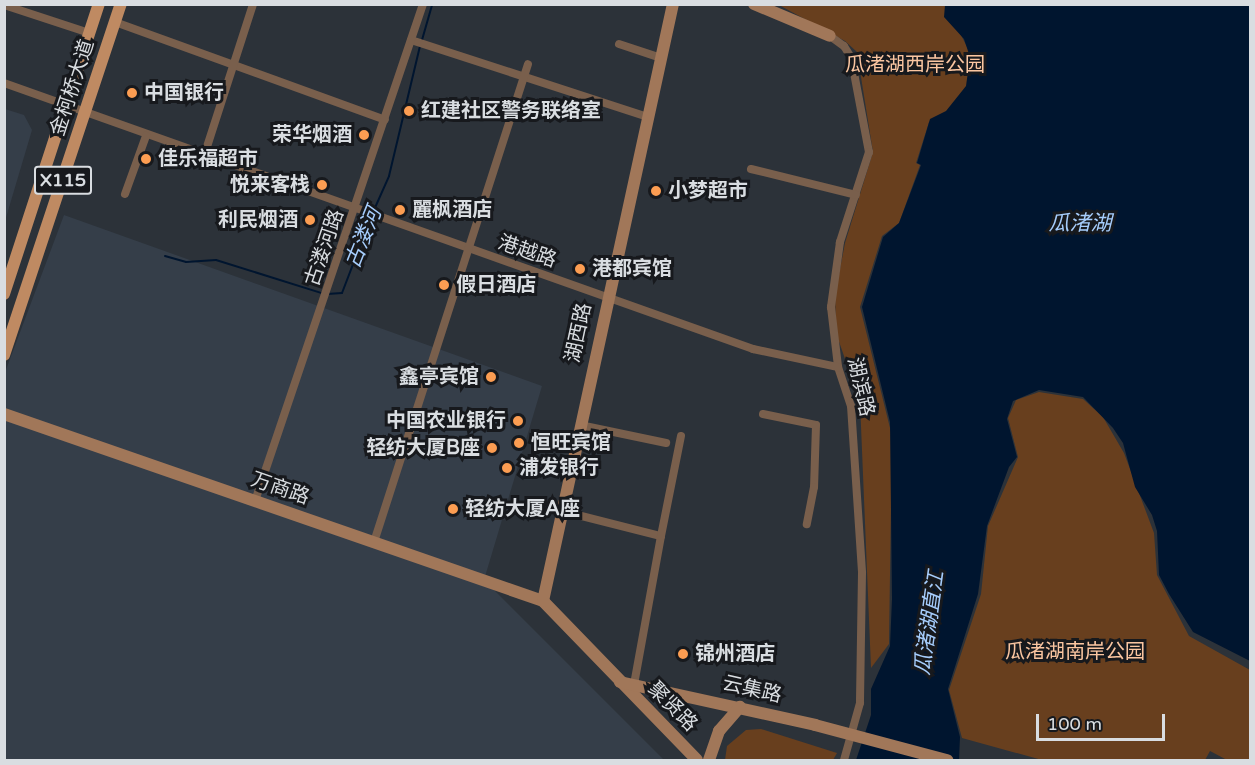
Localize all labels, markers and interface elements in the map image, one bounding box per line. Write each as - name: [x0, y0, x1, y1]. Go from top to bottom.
- street label: 金柯桥大道: [46, 37, 100, 139]
- park label: 瓜渚湖西岸公园: [845, 53, 985, 77]
- place label: 中国银行: [144, 81, 224, 105]
- marker: 中国银行: [125, 86, 139, 100]
- place label: 红建社区警务联络室: [421, 99, 601, 123]
- marker: 红建社区警务联络室: [402, 104, 416, 118]
- place label: 荣华烟酒: [272, 123, 352, 147]
- marker: 荣华烟酒: [357, 128, 371, 142]
- place label: 佳乐福超市: [158, 147, 258, 171]
- marker: 佳乐福超市: [139, 152, 153, 166]
- road number: X115: [33, 165, 93, 195]
- place label: 悦来客栈: [230, 173, 310, 197]
- marker: 悦来客栈: [315, 178, 329, 192]
- place label: 小梦超市: [668, 179, 748, 203]
- marker: 小梦超市: [649, 184, 663, 198]
- place label: 麗枫酒店: [412, 198, 492, 222]
- marker: 麗枫酒店: [393, 203, 407, 217]
- water label: 古溇河: [341, 204, 387, 272]
- street label: 古溇河路: [301, 206, 349, 290]
- place label: 利民烟酒: [218, 208, 298, 232]
- water label: 瓜渚湖: [1049, 211, 1111, 237]
- marker: 利民烟酒: [303, 213, 317, 227]
- street label: 港越路: [495, 231, 559, 273]
- place label: 港都宾馆: [592, 257, 672, 281]
- marker: 港都宾馆: [573, 262, 587, 276]
- place label: 假日酒店: [456, 273, 536, 297]
- marker: 假日酒店: [437, 278, 451, 292]
- street label: 湖西路: [561, 301, 597, 365]
- street label: 湖滨路: [842, 355, 878, 419]
- place label: 鑫亭宾馆: [399, 365, 479, 389]
- marker: 鑫亭宾馆: [484, 370, 498, 384]
- place label: 中国农业银行: [386, 409, 506, 433]
- marker: 中国农业银行: [511, 414, 525, 428]
- place label: 恒旺宾馆: [531, 431, 611, 455]
- place label: 轻纺大厦B座: [366, 436, 480, 460]
- marker: 恒旺宾馆: [512, 436, 526, 450]
- marker: 轻纺大厦B座: [485, 441, 499, 455]
- place label: 浦发银行: [519, 456, 599, 480]
- marker: 浦发银行: [500, 461, 514, 475]
- street label: 万商路: [248, 468, 312, 510]
- place label: 轻纺大厦A座: [465, 497, 580, 521]
- marker: 轻纺大厦A座: [446, 502, 460, 516]
- water label: 瓜渚湖直江: [910, 569, 950, 677]
- park label: 瓜渚湖南岸公园: [1005, 640, 1145, 664]
- place label: 锦州酒店: [695, 642, 775, 666]
- marker: 锦州酒店: [676, 647, 690, 661]
- street label: 云集路: [720, 672, 784, 708]
- street label: 聚贤路: [642, 677, 702, 737]
- scale bar: [1039, 702, 1168, 740]
- text: 100 m: [1047, 713, 1102, 735]

